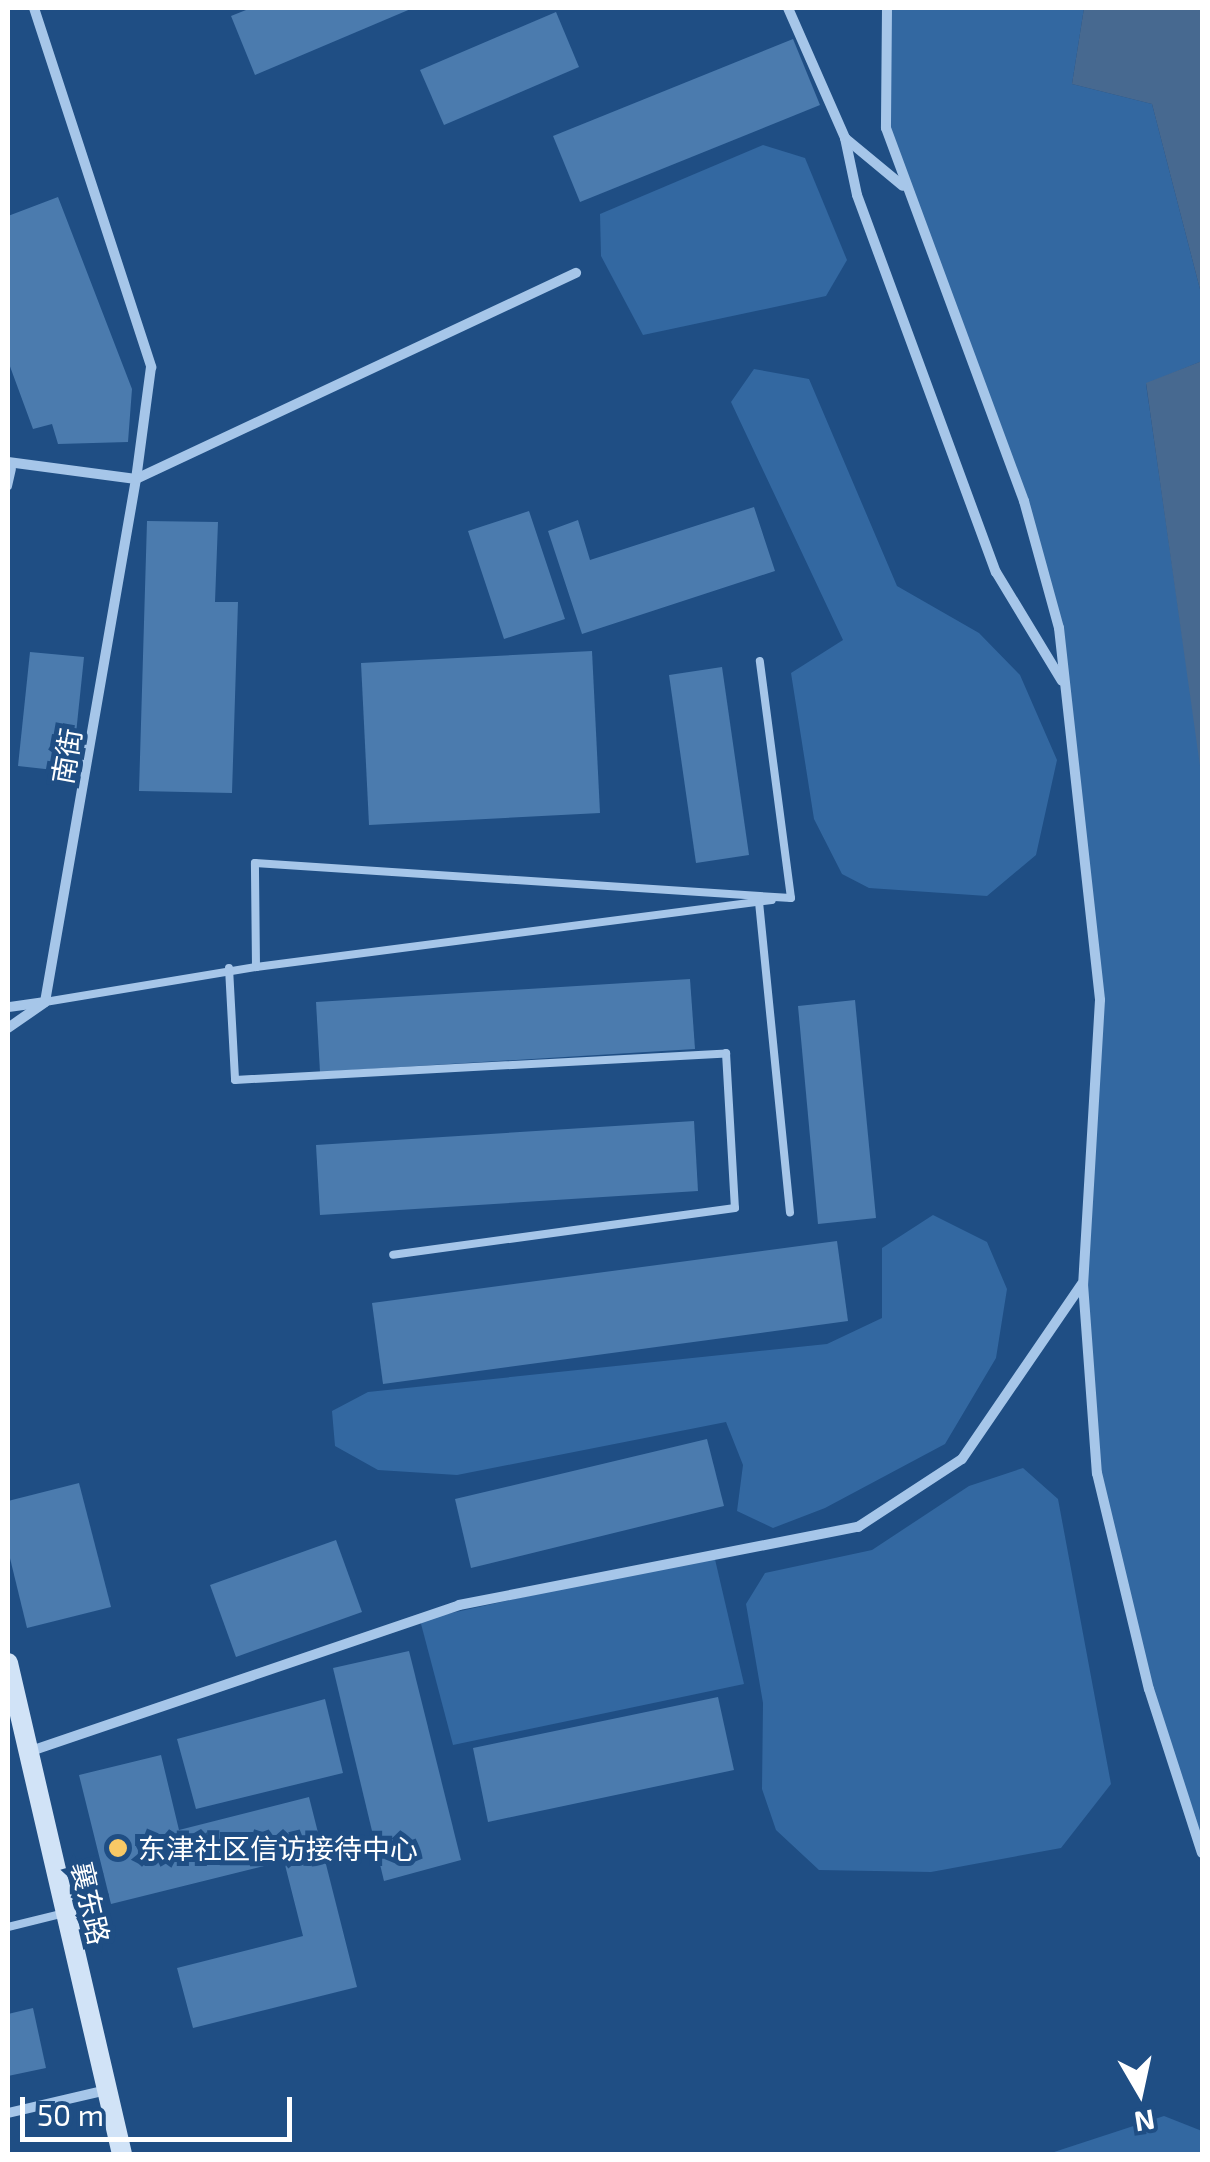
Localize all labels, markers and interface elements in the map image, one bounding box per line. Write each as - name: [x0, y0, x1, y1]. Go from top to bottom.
- street label: 南街: [45, 726, 87, 786]
- place label: 东津社区信访接待中心: [138, 1831, 418, 1865]
- marker: 东津社区信访接待中心: [107, 1837, 129, 1859]
- street label: 襄东路: [65, 1858, 117, 1948]
- north arrow: [1090, 2042, 1190, 2142]
- scale bar: [25, 2077, 298, 2139]
- text: 50 m: [37, 2096, 104, 2132]
- text: N: [1132, 2103, 1157, 2140]

